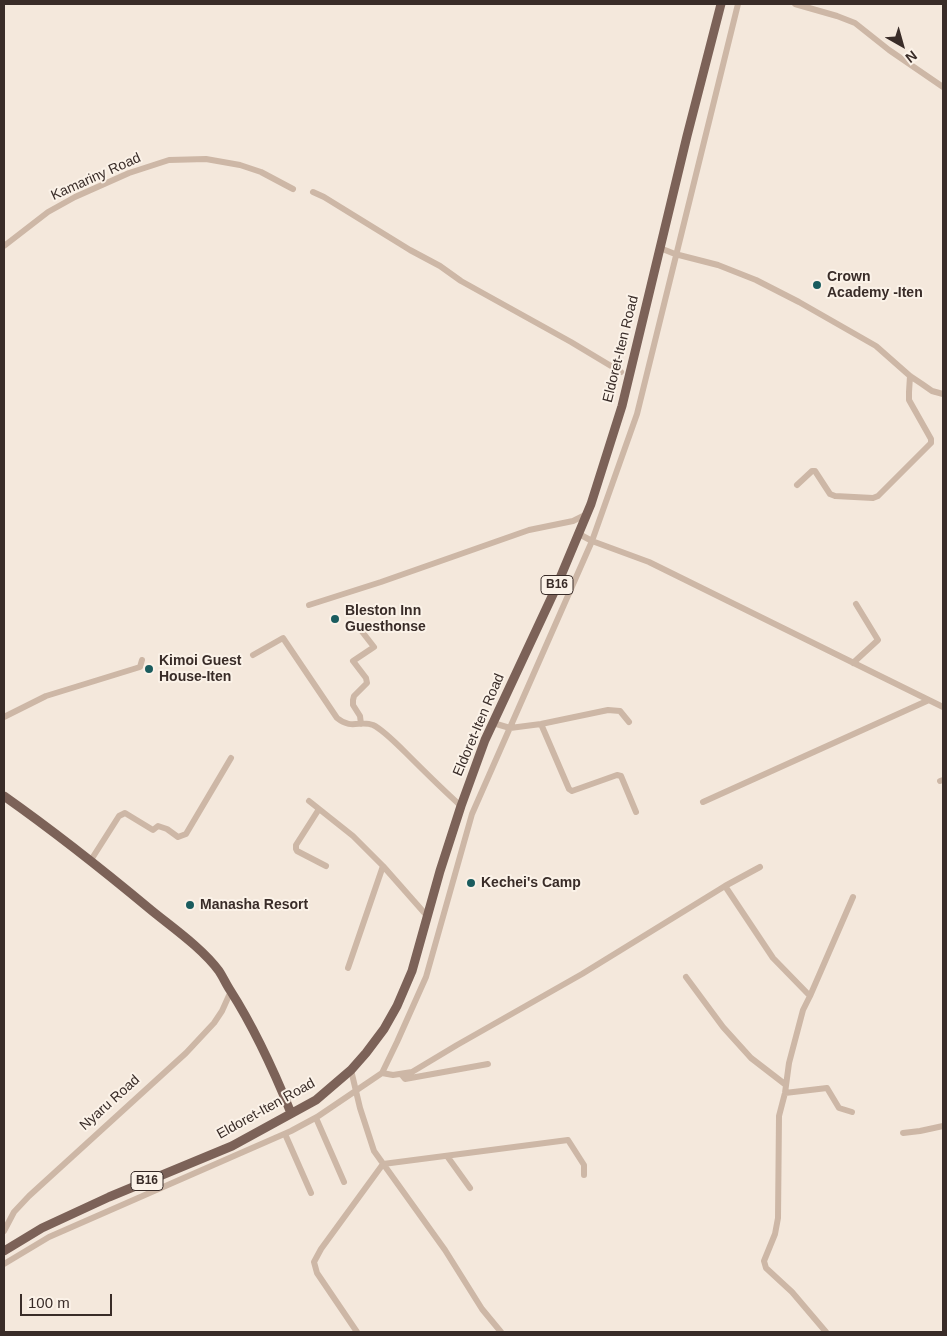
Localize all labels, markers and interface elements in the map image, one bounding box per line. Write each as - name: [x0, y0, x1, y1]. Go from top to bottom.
- north arrow: [877, 20, 927, 70]
- text: N: [902, 47, 920, 66]
- street label: Kamariny Road: [49, 150, 143, 204]
- place label: Crown Academy -Iten: [827, 269, 923, 302]
- marker: Crown Academy -Iten: [811, 279, 823, 291]
- street label: Eldoret-Iten Road: [600, 294, 642, 404]
- road number: B16: [541, 576, 573, 594]
- place label: Bleston Inn Guesthonse: [345, 603, 426, 636]
- marker: Bleston Inn Guesthonse: [329, 613, 341, 625]
- place label: Kimoi Guest House-Iten: [159, 653, 241, 686]
- marker: Kimoi Guest House-Iten: [143, 663, 155, 675]
- street label: Eldoret-Iten Road: [450, 671, 508, 779]
- place label: Kechei's Camp: [481, 875, 581, 891]
- marker: Kechei's Camp: [465, 877, 477, 889]
- place label: Manasha Resort: [200, 897, 308, 913]
- marker: Manasha Resort: [184, 899, 196, 911]
- street label: Nyaru Road: [77, 1072, 143, 1134]
- street label: Eldoret-Iten Road: [214, 1075, 318, 1143]
- road number: B16: [131, 1172, 163, 1190]
- scale bar: [22, 1284, 115, 1316]
- text: 100 m: [28, 1294, 70, 1311]

